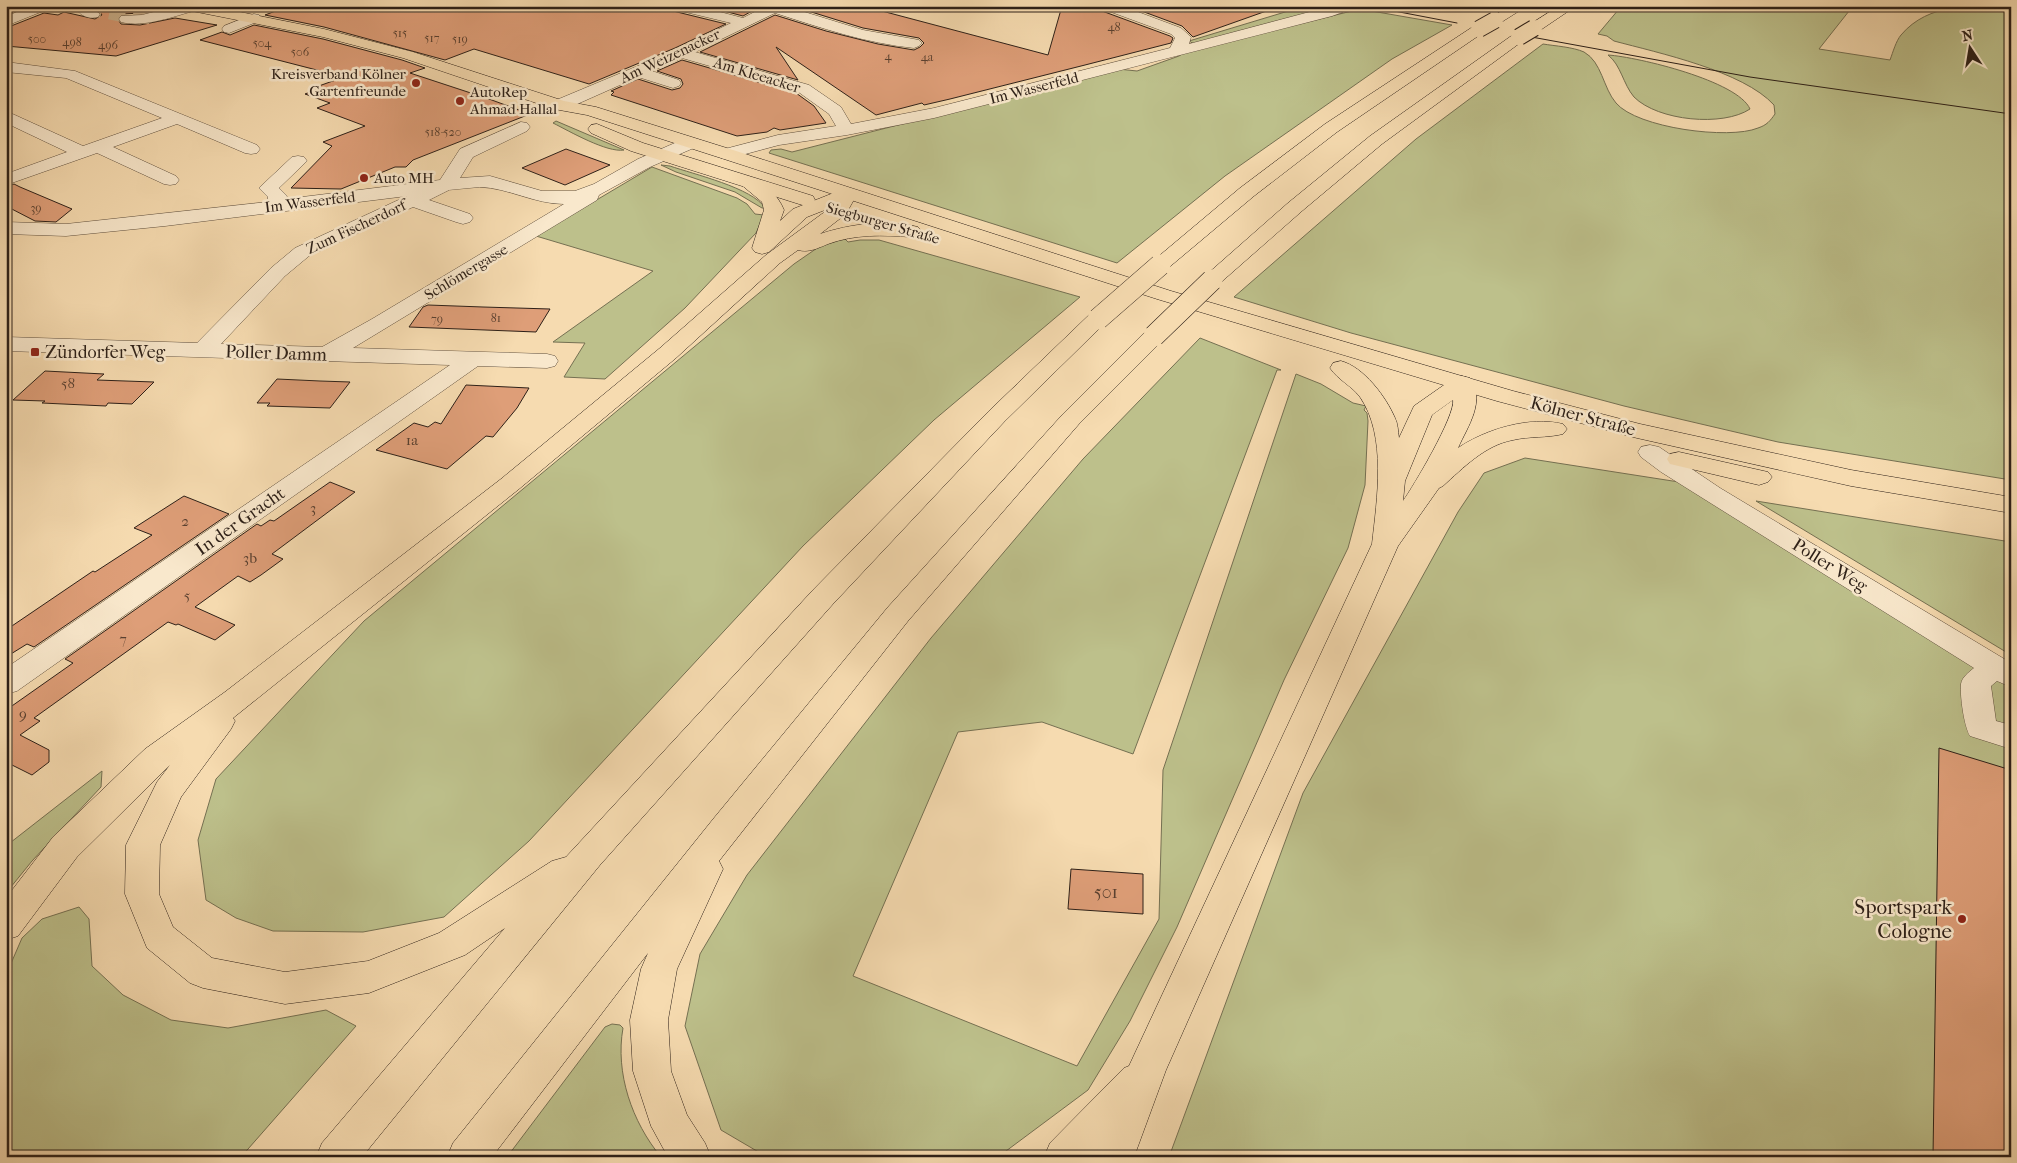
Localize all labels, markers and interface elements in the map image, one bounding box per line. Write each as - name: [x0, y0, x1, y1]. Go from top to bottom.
- house number: 48: [1107, 20, 1121, 34]
- north arrow: [1944, 22, 1994, 72]
- street label: Am Weizenacker: [616, 25, 724, 88]
- house number: 515: [393, 26, 407, 40]
- text: N: [1960, 26, 1975, 45]
- house number: 517: [424, 31, 440, 45]
- house number: 500: [28, 32, 46, 46]
- house number: 519: [452, 32, 468, 46]
- house number: 498: [62, 35, 82, 49]
- house number: 504: [253, 36, 272, 50]
- house number: 496: [98, 38, 118, 52]
- house number: 506: [291, 45, 310, 59]
- house number: 4: [884, 49, 892, 63]
- house number: 4a: [921, 50, 934, 64]
- street label: Am Kleeacker: [710, 53, 803, 97]
- place label: Kreisverband Kölner Gartenfreunde: [271, 65, 407, 100]
- street label: Im Wasserfeld: [988, 68, 1081, 108]
- marker: Kreisverband Kölner Gartenfreunde: [410, 77, 422, 89]
- place label: AutoRep Ahmad Hallal: [469, 83, 557, 118]
- marker: AutoRep Ahmad Hallal: [454, 95, 466, 107]
- house number: 518-520: [425, 125, 461, 139]
- place label: Auto MH: [373, 169, 434, 187]
- marker: Auto MH: [358, 172, 370, 184]
- street label: Im Wasserfeld: [264, 187, 357, 216]
- street label: Zum Fischerdorf: [303, 195, 411, 258]
- street label: Siegburger Straße: [824, 198, 942, 248]
- house number: 39: [30, 201, 42, 215]
- street label: Schlömergasse: [421, 240, 511, 304]
- house number: 81: [491, 311, 501, 325]
- house number: 79: [431, 312, 443, 326]
- street label: Poller Damm: [225, 341, 327, 366]
- place label: Zündorfer Weg: [45, 342, 166, 363]
- marker: Zündorfer Weg: [29, 346, 41, 358]
- house number: 58: [61, 374, 75, 392]
- street label: Kölner Straße: [1528, 392, 1638, 441]
- house number: 1a: [406, 431, 419, 449]
- street label: In der Gracht: [191, 483, 290, 560]
- house number: 3: [310, 499, 316, 517]
- house number: 2: [181, 512, 189, 530]
- street label: Poller Weg: [1788, 534, 1872, 597]
- house number: 3b: [243, 549, 257, 567]
- house number: 5: [184, 586, 190, 604]
- house number: 7: [119, 630, 127, 648]
- house number: 9: [19, 705, 27, 723]
- house number: 501: [1094, 882, 1118, 903]
- place label: Sportspark Cologne: [1854, 895, 1952, 943]
- marker: Sportspark Cologne: [1956, 913, 1968, 925]

